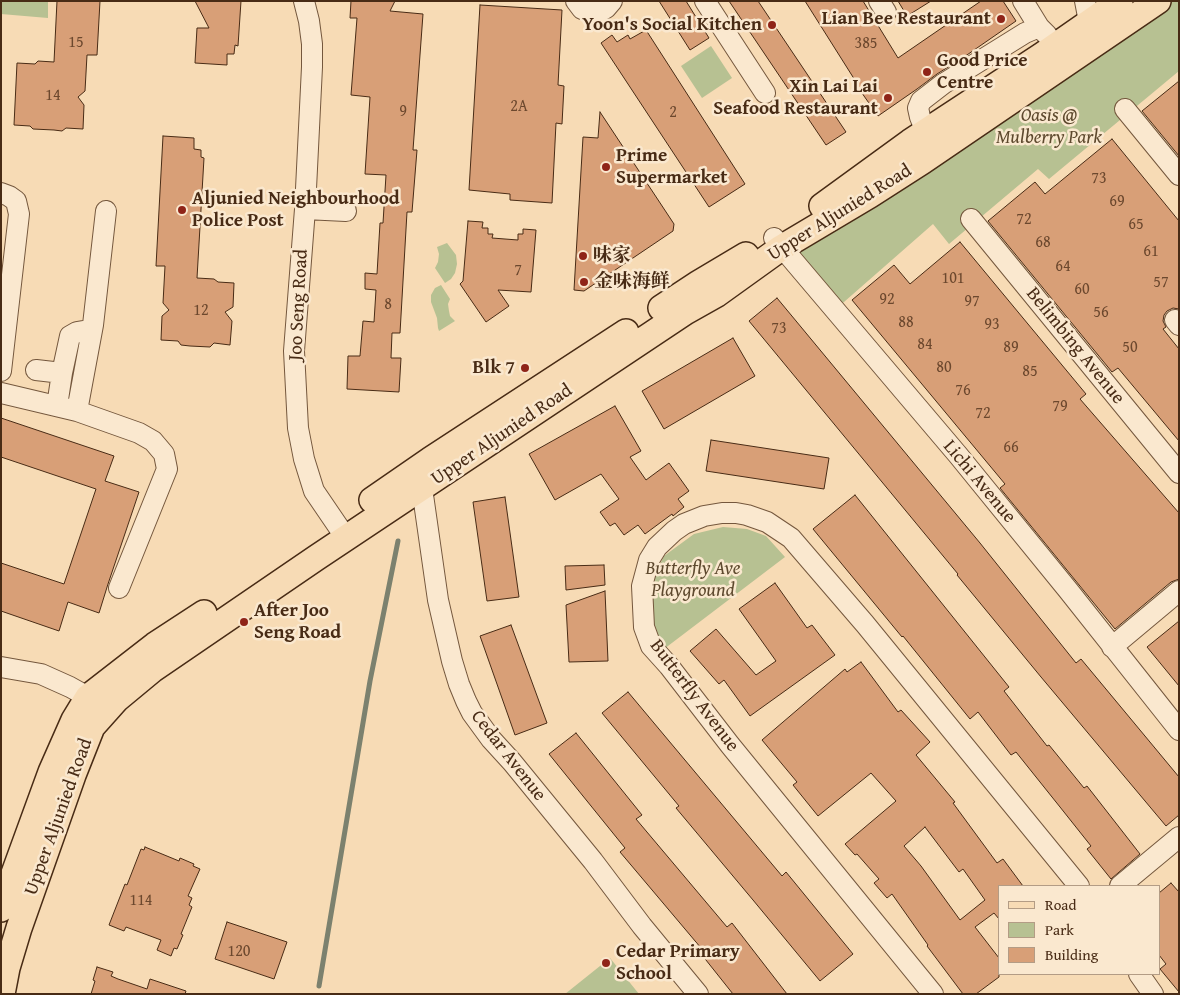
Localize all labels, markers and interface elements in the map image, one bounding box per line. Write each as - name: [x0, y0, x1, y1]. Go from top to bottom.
- place label: Lian Bee Restaurant: [822, 8, 991, 30]
- marker: Lian Bee Restaurant: [995, 13, 1007, 25]
- place label: Yoon's Social Kitchen: [582, 14, 762, 36]
- marker: Yoon's Social Kitchen: [766, 19, 778, 31]
- house number: 15: [68, 33, 84, 53]
- house number: 385: [854, 34, 878, 54]
- place label: Good Price Centre: [937, 50, 1028, 94]
- marker: Good Price Centre: [921, 66, 933, 78]
- place label: Xin Lai Lai Seafood Restaurant: [713, 76, 878, 120]
- house number: 14: [45, 86, 61, 106]
- marker: Xin Lai Lai Seafood Restaurant: [882, 92, 894, 104]
- house number: 2A: [510, 97, 528, 117]
- house number: 9: [399, 102, 407, 122]
- house number: 2: [669, 103, 677, 123]
- park label: Oasis @ Mulberry Park: [996, 105, 1102, 149]
- place label: Prime Supermarket: [616, 145, 727, 189]
- street label: Upper Aljunied Road: [764, 160, 916, 266]
- marker: Prime Supermarket: [600, 161, 612, 173]
- house number: 73: [1091, 169, 1107, 189]
- place label: Aljunied Neighbourhood Police Post: [192, 188, 400, 232]
- house number: 69: [1109, 192, 1125, 212]
- marker: Aljunied Neighbourhood Police Post: [176, 204, 188, 216]
- house number: 72: [1016, 210, 1032, 230]
- house number: 65: [1128, 215, 1144, 235]
- house number: 68: [1035, 233, 1051, 253]
- house number: 61: [1143, 242, 1159, 262]
- place label: 味家: [593, 245, 631, 267]
- street label: Joo Seng Road: [285, 249, 313, 361]
- marker: 味家: [577, 250, 589, 262]
- house number: 64: [1055, 257, 1071, 277]
- house number: 7: [514, 261, 522, 281]
- house number: 101: [941, 269, 965, 289]
- place label: 金味海鲜: [594, 271, 670, 293]
- house number: 57: [1153, 273, 1169, 293]
- marker: 金味海鲜: [578, 276, 590, 288]
- house number: 60: [1074, 280, 1090, 300]
- street label: Belimbing Avenue: [1021, 283, 1129, 409]
- house number: 92: [879, 290, 895, 310]
- house number: 97: [964, 292, 980, 312]
- house number: 8: [384, 295, 392, 315]
- house number: 12: [193, 301, 209, 321]
- house number: 56: [1093, 303, 1109, 323]
- house number: 88: [898, 313, 914, 333]
- house number: 93: [984, 315, 1000, 335]
- house number: 73: [771, 319, 787, 339]
- house number: 84: [917, 335, 933, 355]
- house number: 89: [1003, 338, 1019, 358]
- house number: 50: [1122, 338, 1138, 358]
- place label: Blk 7: [473, 357, 515, 379]
- house number: 80: [936, 358, 952, 378]
- marker: Blk 7: [519, 362, 531, 374]
- house number: 85: [1022, 362, 1038, 382]
- street label: Upper Aljunied Road: [427, 379, 577, 491]
- house number: 76: [955, 381, 971, 401]
- house number: 79: [1052, 397, 1068, 417]
- house number: 72: [975, 404, 991, 424]
- street label: Lichi Avenue: [938, 436, 1020, 528]
- house number: 66: [1003, 438, 1019, 458]
- park label: Butterfly Ave Playground: [645, 558, 741, 602]
- place label: After Joo Seng Road: [254, 600, 341, 644]
- marker: After Joo Seng Road: [238, 616, 250, 628]
- street label: Butterfly Avenue: [644, 635, 744, 757]
- street label: Cedar Avenue: [466, 706, 550, 806]
- street label: Upper Aljunied Road: [20, 735, 98, 899]
- legend: [998, 885, 1160, 975]
- house number: 114: [129, 891, 153, 911]
- text: Road: [1045, 894, 1076, 915]
- text: Park: [1045, 919, 1074, 940]
- place label: Cedar Primary School: [616, 941, 740, 985]
- house number: 120: [227, 942, 251, 962]
- text: Building: [1045, 944, 1098, 965]
- marker: Cedar Primary School: [600, 957, 612, 969]

